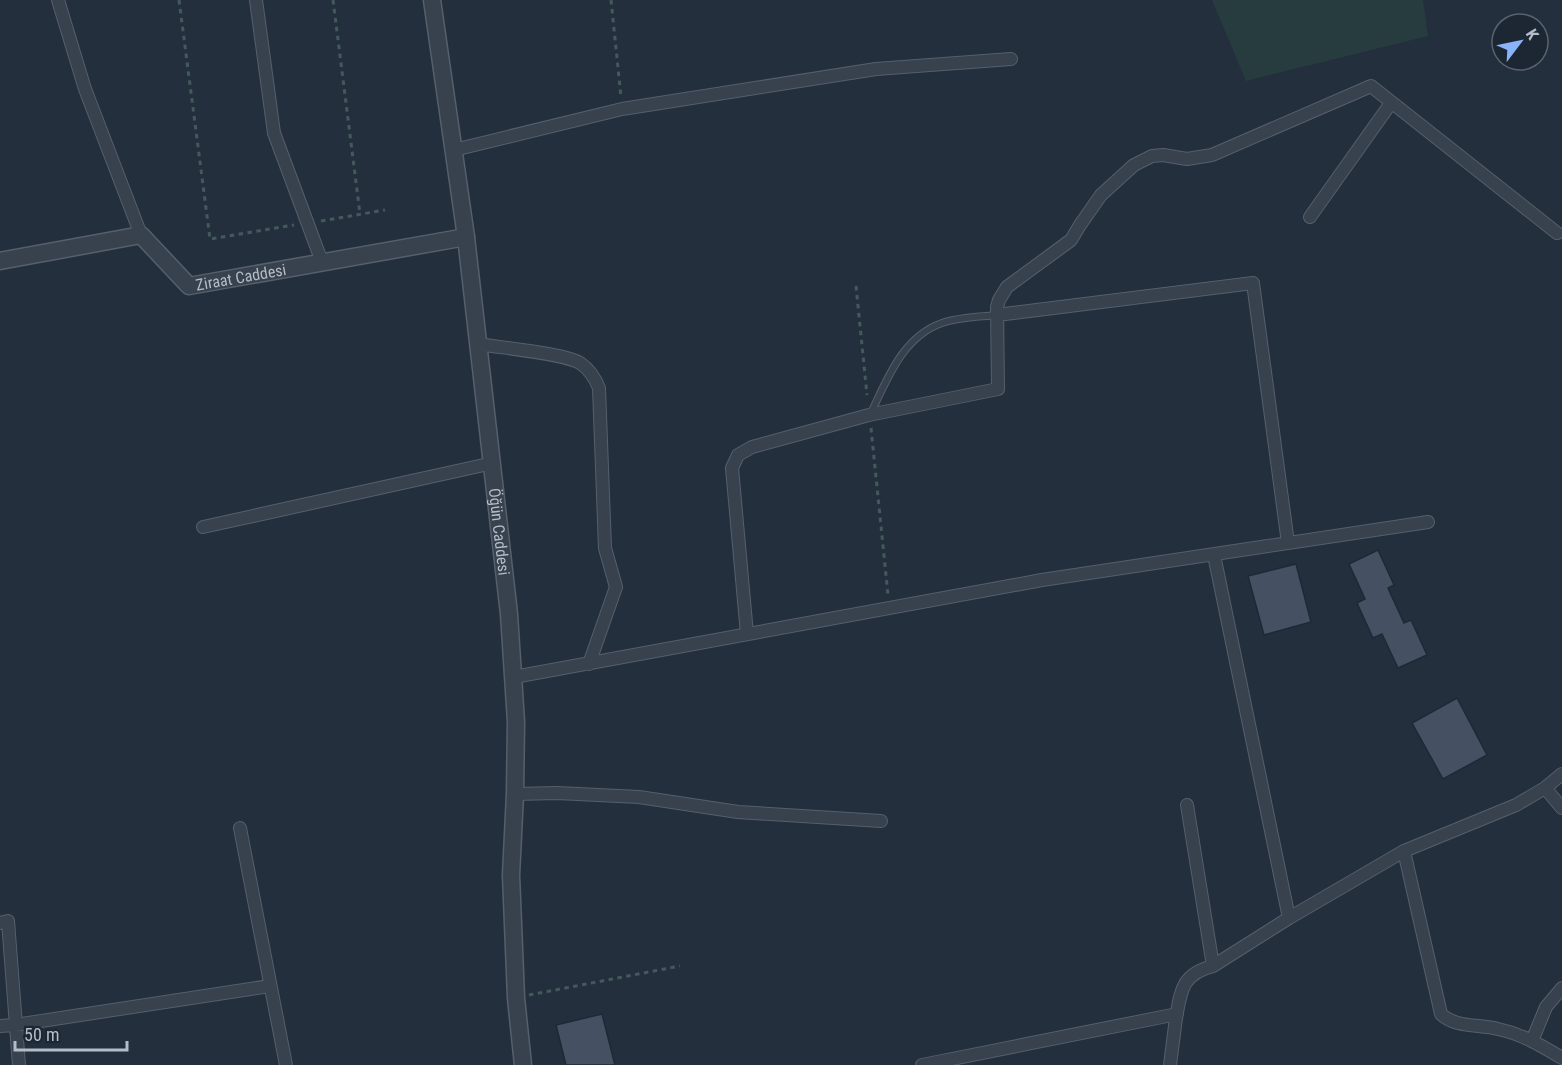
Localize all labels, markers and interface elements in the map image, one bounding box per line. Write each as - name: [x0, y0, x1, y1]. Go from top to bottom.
- north arrow: [1490, 12, 1550, 72]
- text: K: [1522, 26, 1543, 43]
- street label: Ziraat Caddesi: [194, 260, 287, 294]
- street label: Öğün Caddesi: [485, 487, 514, 576]
- scale bar: [15, 1014, 128, 1052]
- text: 50 m: [24, 1024, 59, 1045]

